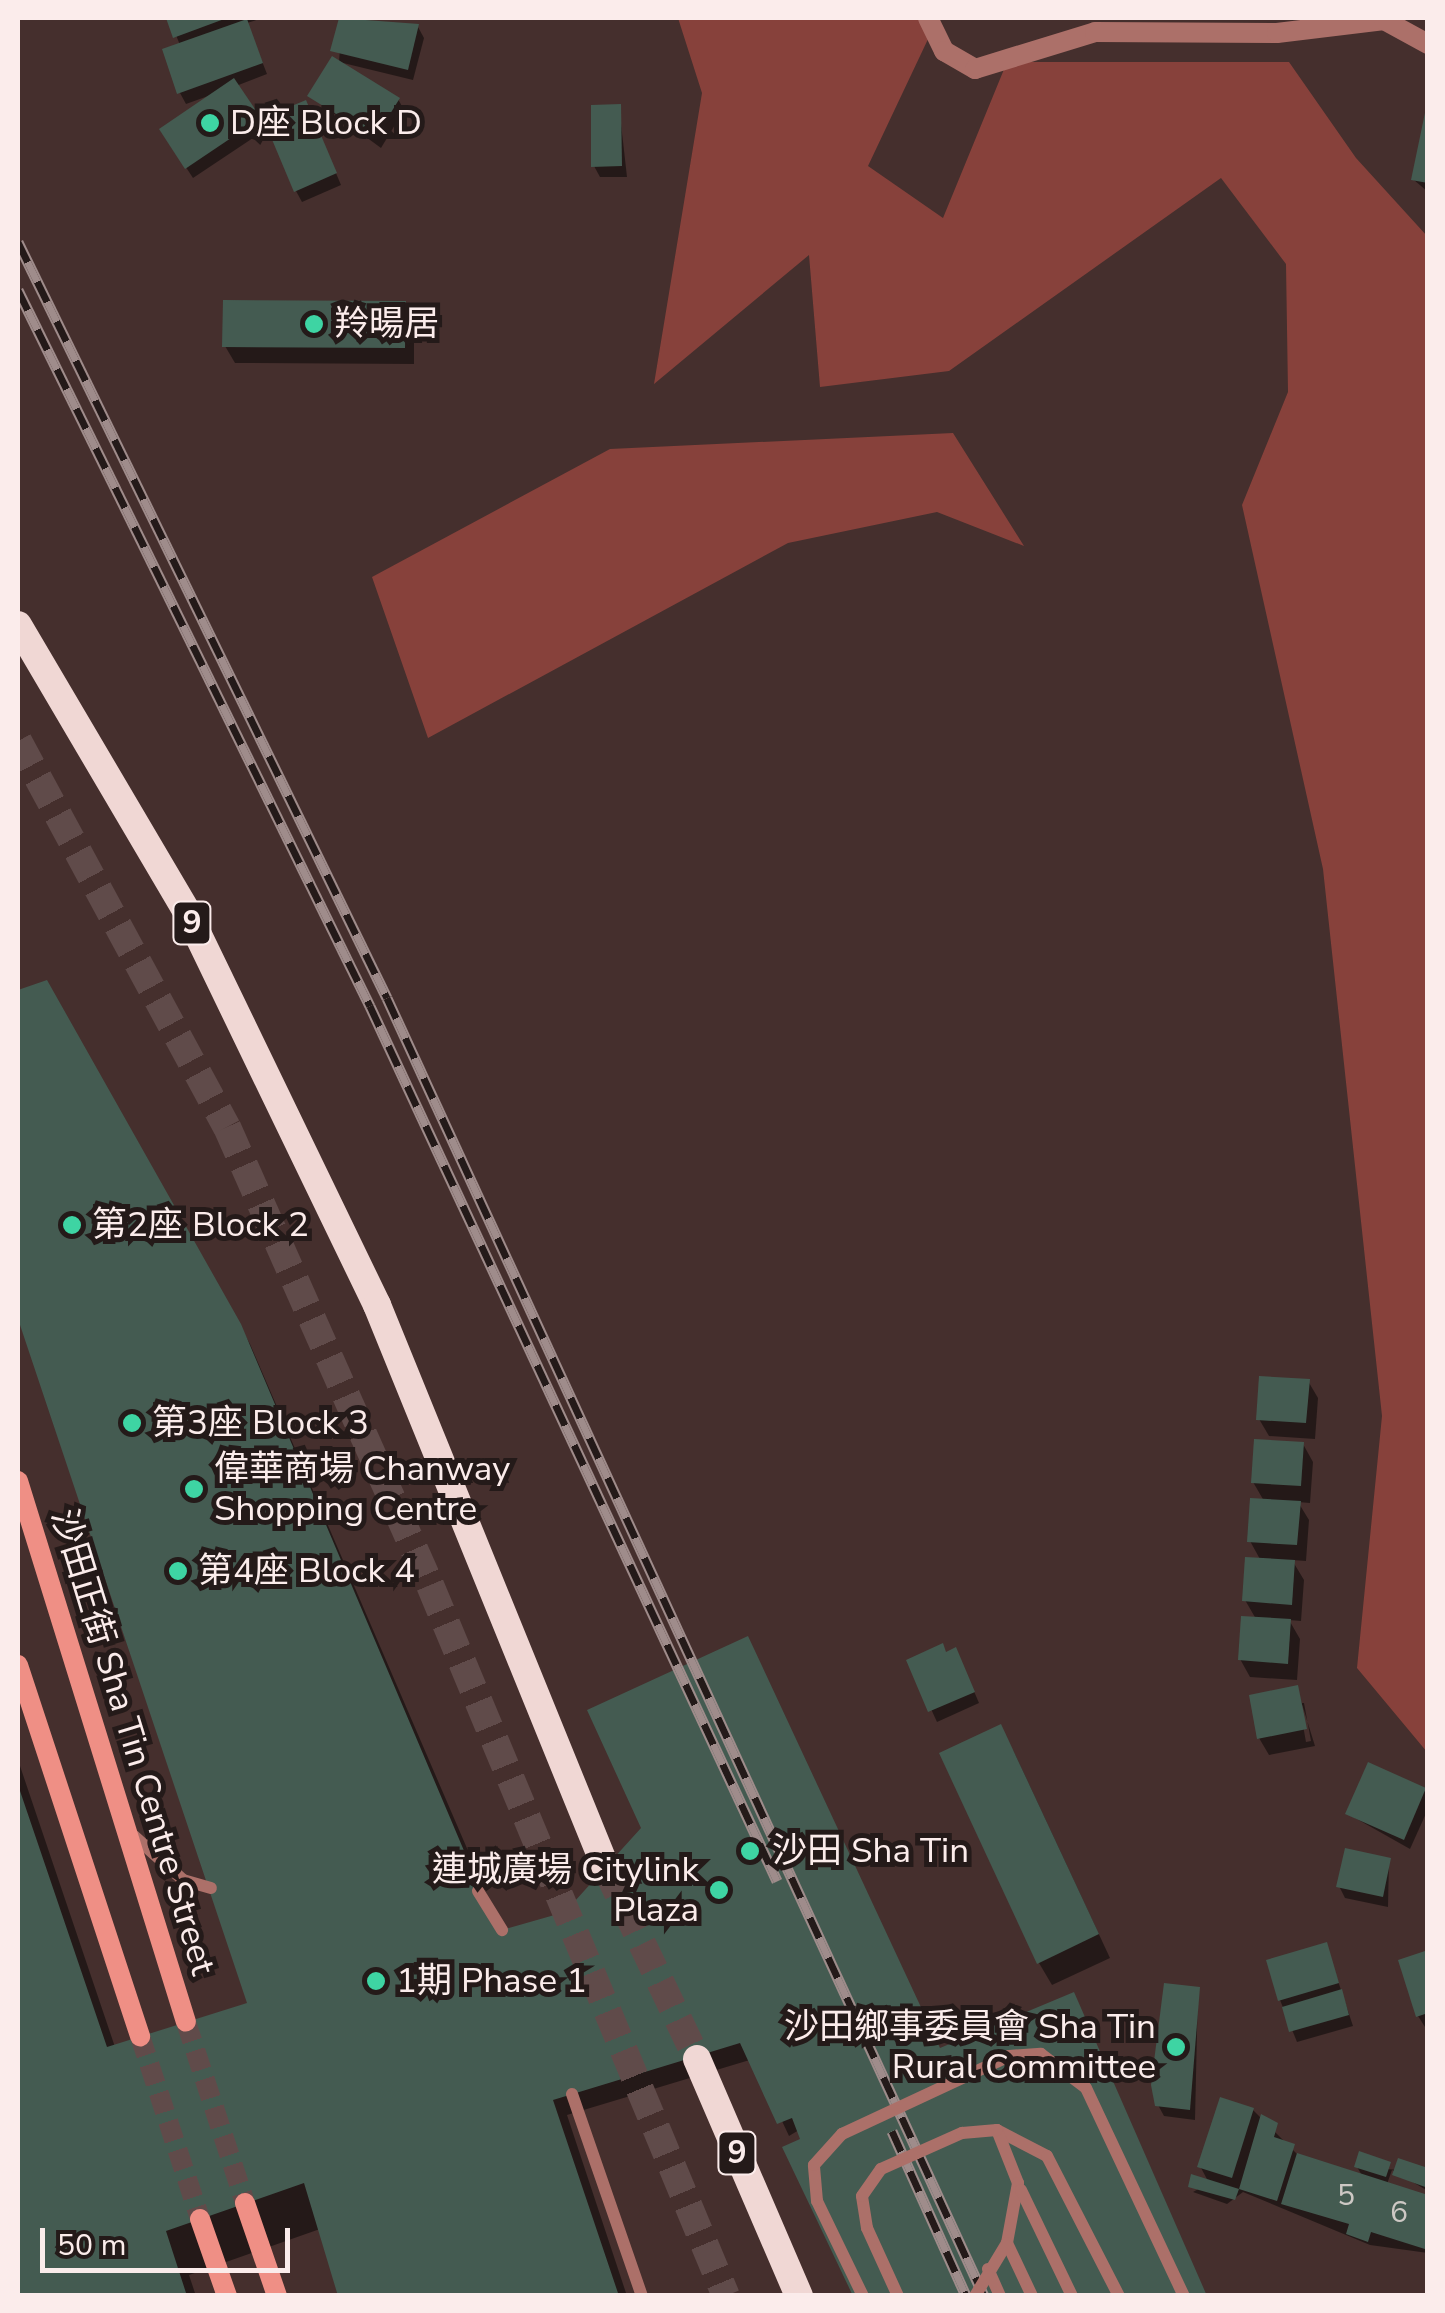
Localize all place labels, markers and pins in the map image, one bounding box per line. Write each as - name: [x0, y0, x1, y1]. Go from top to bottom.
- place label: D座 Block D: [230, 102, 422, 144]
- marker: D座 Block D: [199, 112, 221, 134]
- place label: 羚暘居: [334, 303, 439, 345]
- marker: 羚暘居: [303, 313, 325, 335]
- place label: 第2座 Block 2: [92, 1204, 309, 1246]
- marker: 第2座 Block 2: [61, 1214, 83, 1236]
- place label: 第3座 Block 3: [152, 1402, 369, 1444]
- marker: 第3座 Block 3: [121, 1412, 143, 1434]
- place label: 偉華商場 Chanway Shopping Centre: [214, 1448, 510, 1530]
- marker: 偉華商場 Chanway Shopping Centre: [183, 1478, 205, 1500]
- place label: 第4座 Block 4: [198, 1550, 415, 1592]
- marker: 第4座 Block 4: [167, 1560, 189, 1582]
- place label: 沙田 Sha Tin: [772, 1830, 969, 1872]
- marker: 沙田 Sha Tin: [737, 1838, 763, 1864]
- place label: 連城廣場 Citylink Plaza: [432, 1849, 699, 1931]
- marker: 連城廣場 Citylink Plaza: [708, 1879, 730, 1901]
- place label: 1期 Phase 1: [396, 1960, 587, 2002]
- marker: 1期 Phase 1: [365, 1970, 387, 1992]
- place label: 沙田鄉事委員會 Sha Tin Rural Committee: [784, 2006, 1156, 2088]
- marker: 沙田鄉事委員會 Sha Tin Rural Committee: [1165, 2036, 1187, 2058]

